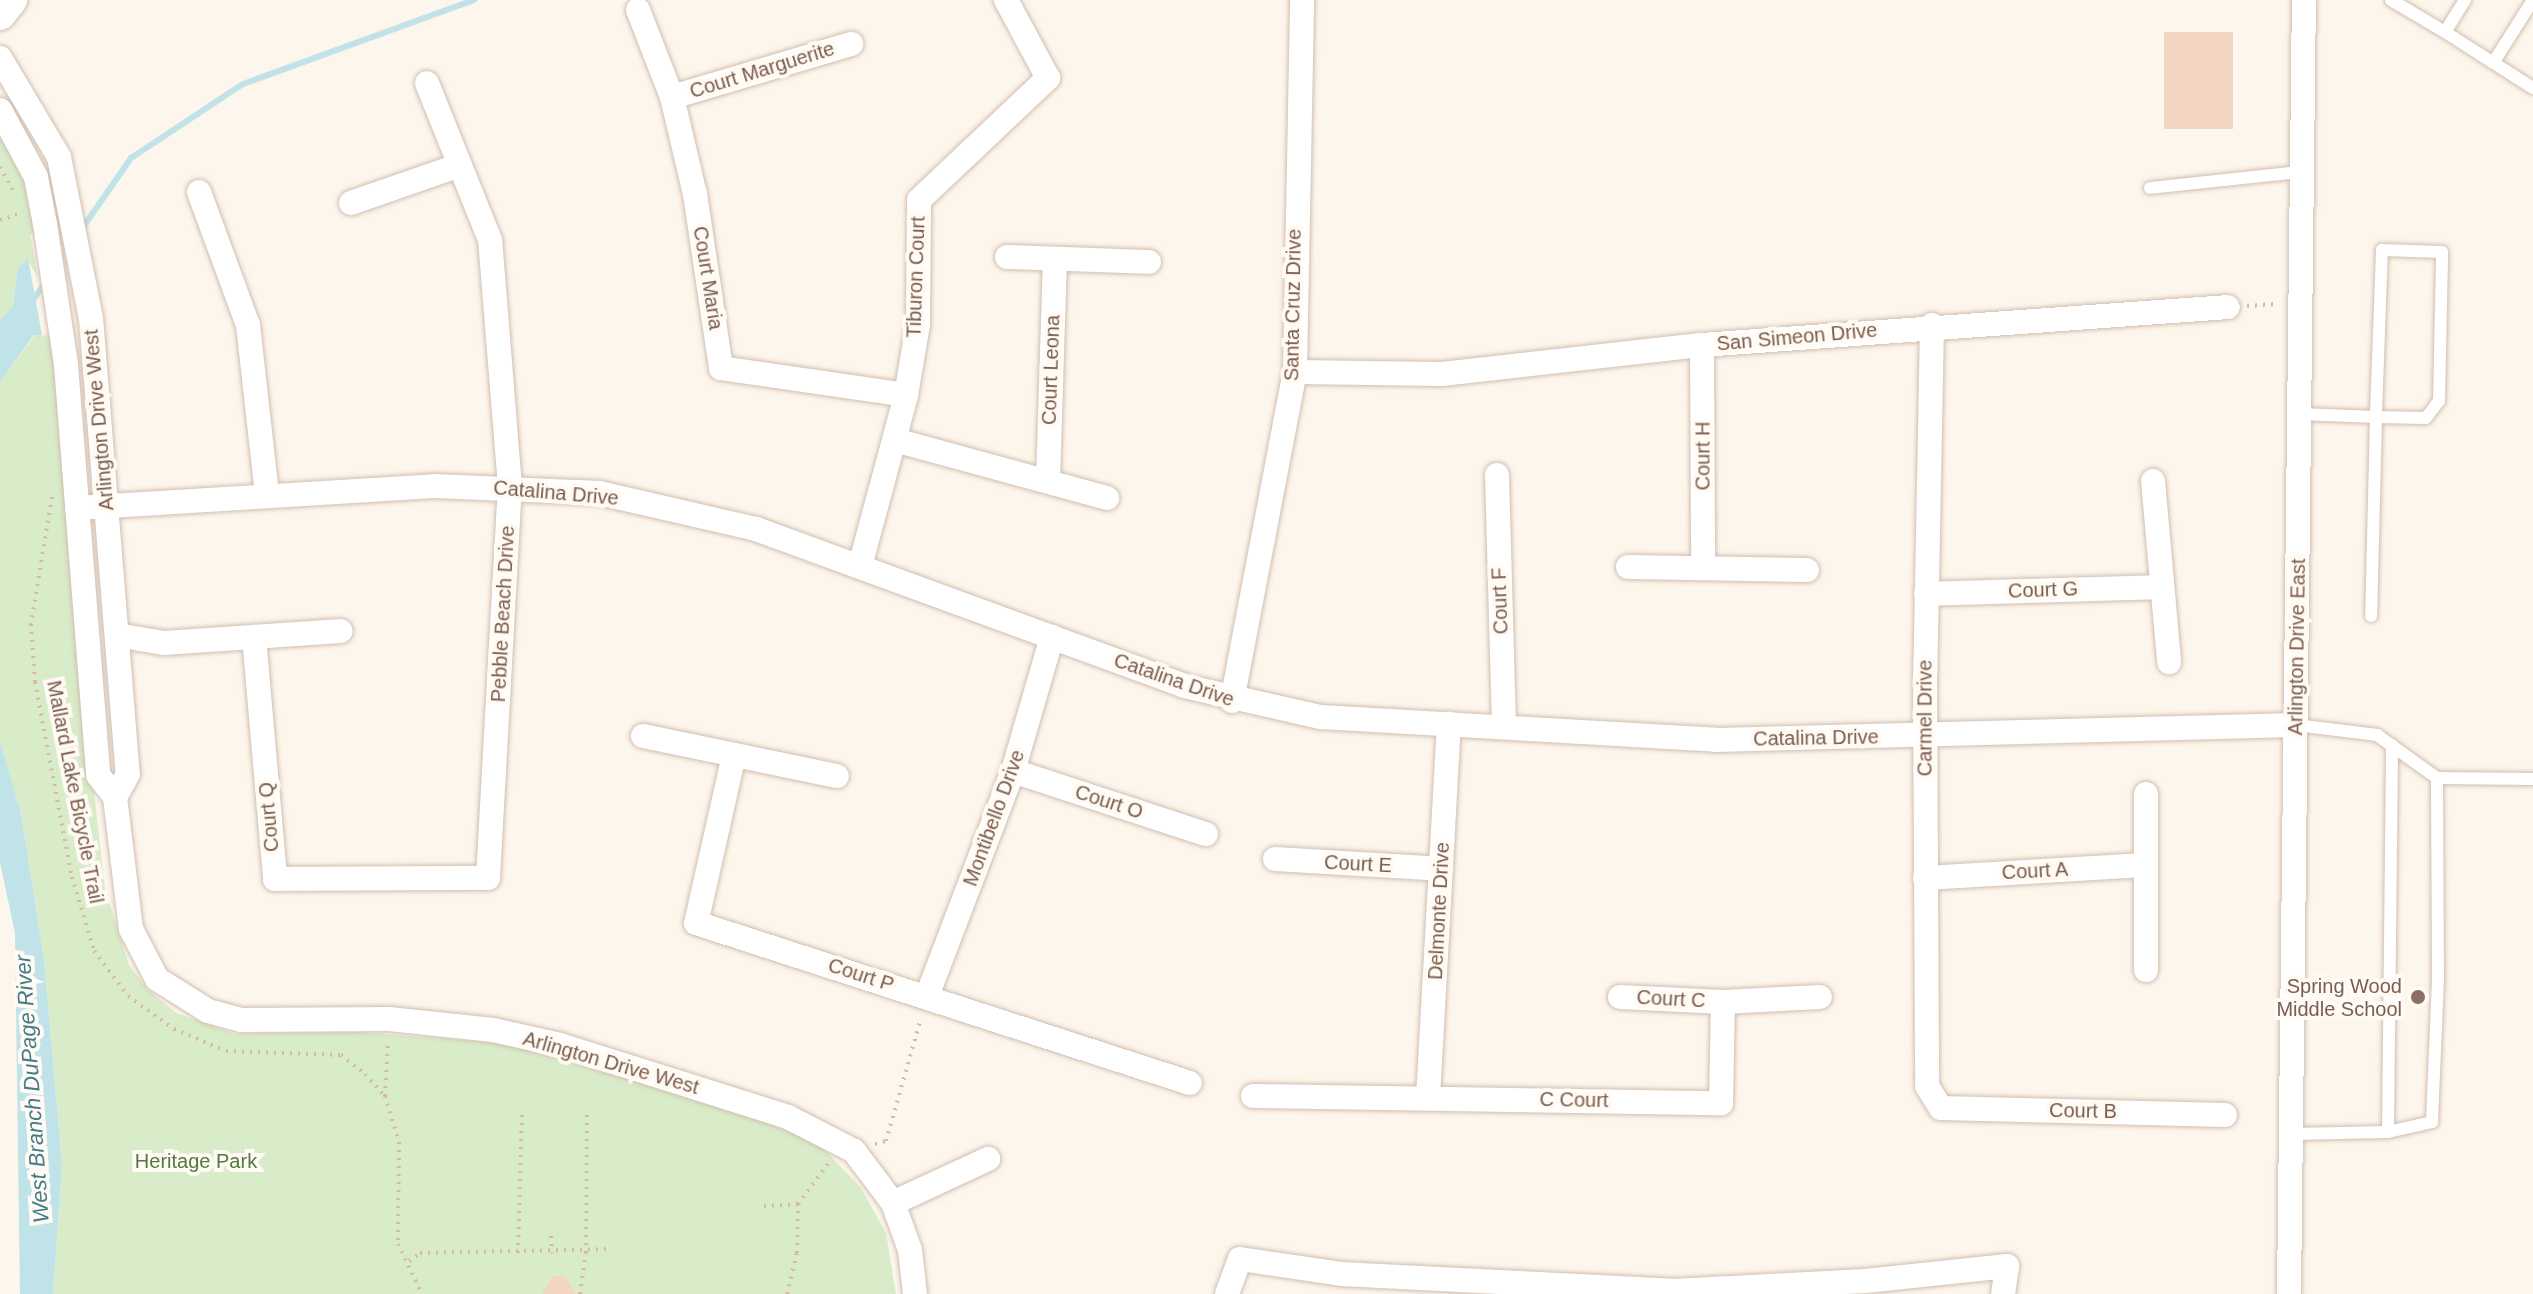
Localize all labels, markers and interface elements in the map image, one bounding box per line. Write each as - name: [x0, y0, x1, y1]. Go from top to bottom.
- street label: Court Marguerite: [687, 37, 837, 103]
- street label: Tiburon Court: [902, 216, 930, 338]
- street label: Court Maria: [688, 225, 728, 331]
- street label: Santa Cruz Drive: [1280, 229, 1306, 381]
- street label: Court Leona: [1037, 315, 1065, 425]
- street label: San Simeon Drive: [1716, 318, 1878, 356]
- street label: Arlington Drive West: [79, 328, 119, 512]
- street label: Court H: [1691, 422, 1715, 490]
- street label: Catalina Drive: [492, 476, 620, 510]
- street label: Pebble Beach Drive: [486, 525, 520, 703]
- street label: Arlington Drive East: [2283, 558, 2311, 736]
- street label: Court F: [1487, 567, 1513, 635]
- street label: Court G: [2008, 577, 2078, 603]
- street label: Catalina Drive: [1111, 648, 1237, 712]
- street label: Carmel Drive: [1913, 660, 1937, 776]
- street label: Mallard Lake Bicycle Trail: [42, 678, 108, 906]
- street label: Catalina Drive: [1753, 725, 1879, 751]
- street label: Montibello Drive: [958, 747, 1030, 889]
- street label: Court O: [1072, 780, 1146, 824]
- street label: Court Q: [254, 781, 284, 853]
- street label: Delmonte Drive: [1423, 842, 1455, 980]
- street label: Court E: [1324, 850, 1392, 878]
- street label: Court A: [2001, 857, 2069, 885]
- street label: Court P: [825, 953, 897, 997]
- water label: West Branch DuPage River: [9, 954, 55, 1224]
- place label: Spring Wood Middle School: [2276, 974, 2402, 1021]
- street label: Court C: [1636, 985, 1706, 1013]
- marker: Spring Wood Middle School: [2409, 988, 2427, 1006]
- street label: Arlington Drive West: [520, 1026, 702, 1100]
- street label: C Court: [1539, 1087, 1609, 1113]
- street label: Court B: [2049, 1098, 2117, 1124]
- park label: Heritage Park: [135, 1149, 257, 1173]

